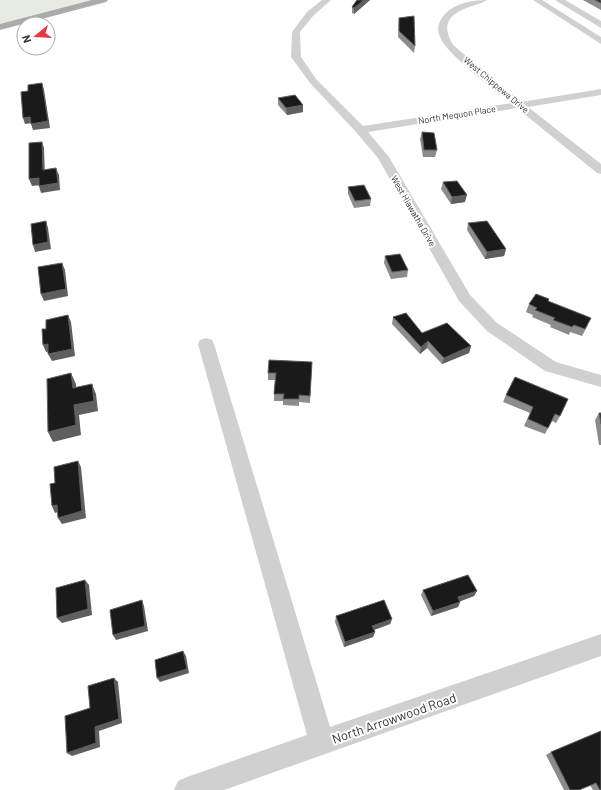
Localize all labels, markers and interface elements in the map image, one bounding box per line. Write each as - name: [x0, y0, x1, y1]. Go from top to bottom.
- north arrow: [16, 16, 56, 56]
- text: N: [19, 34, 33, 45]
- street label: West Chippewa Drive: [462, 54, 531, 115]
- street label: North Mequon Place: [417, 103, 497, 126]
- street label: West Hiawatha Drive: [389, 173, 438, 248]
- street label: North Arrowwood Road: [330, 689, 458, 747]

